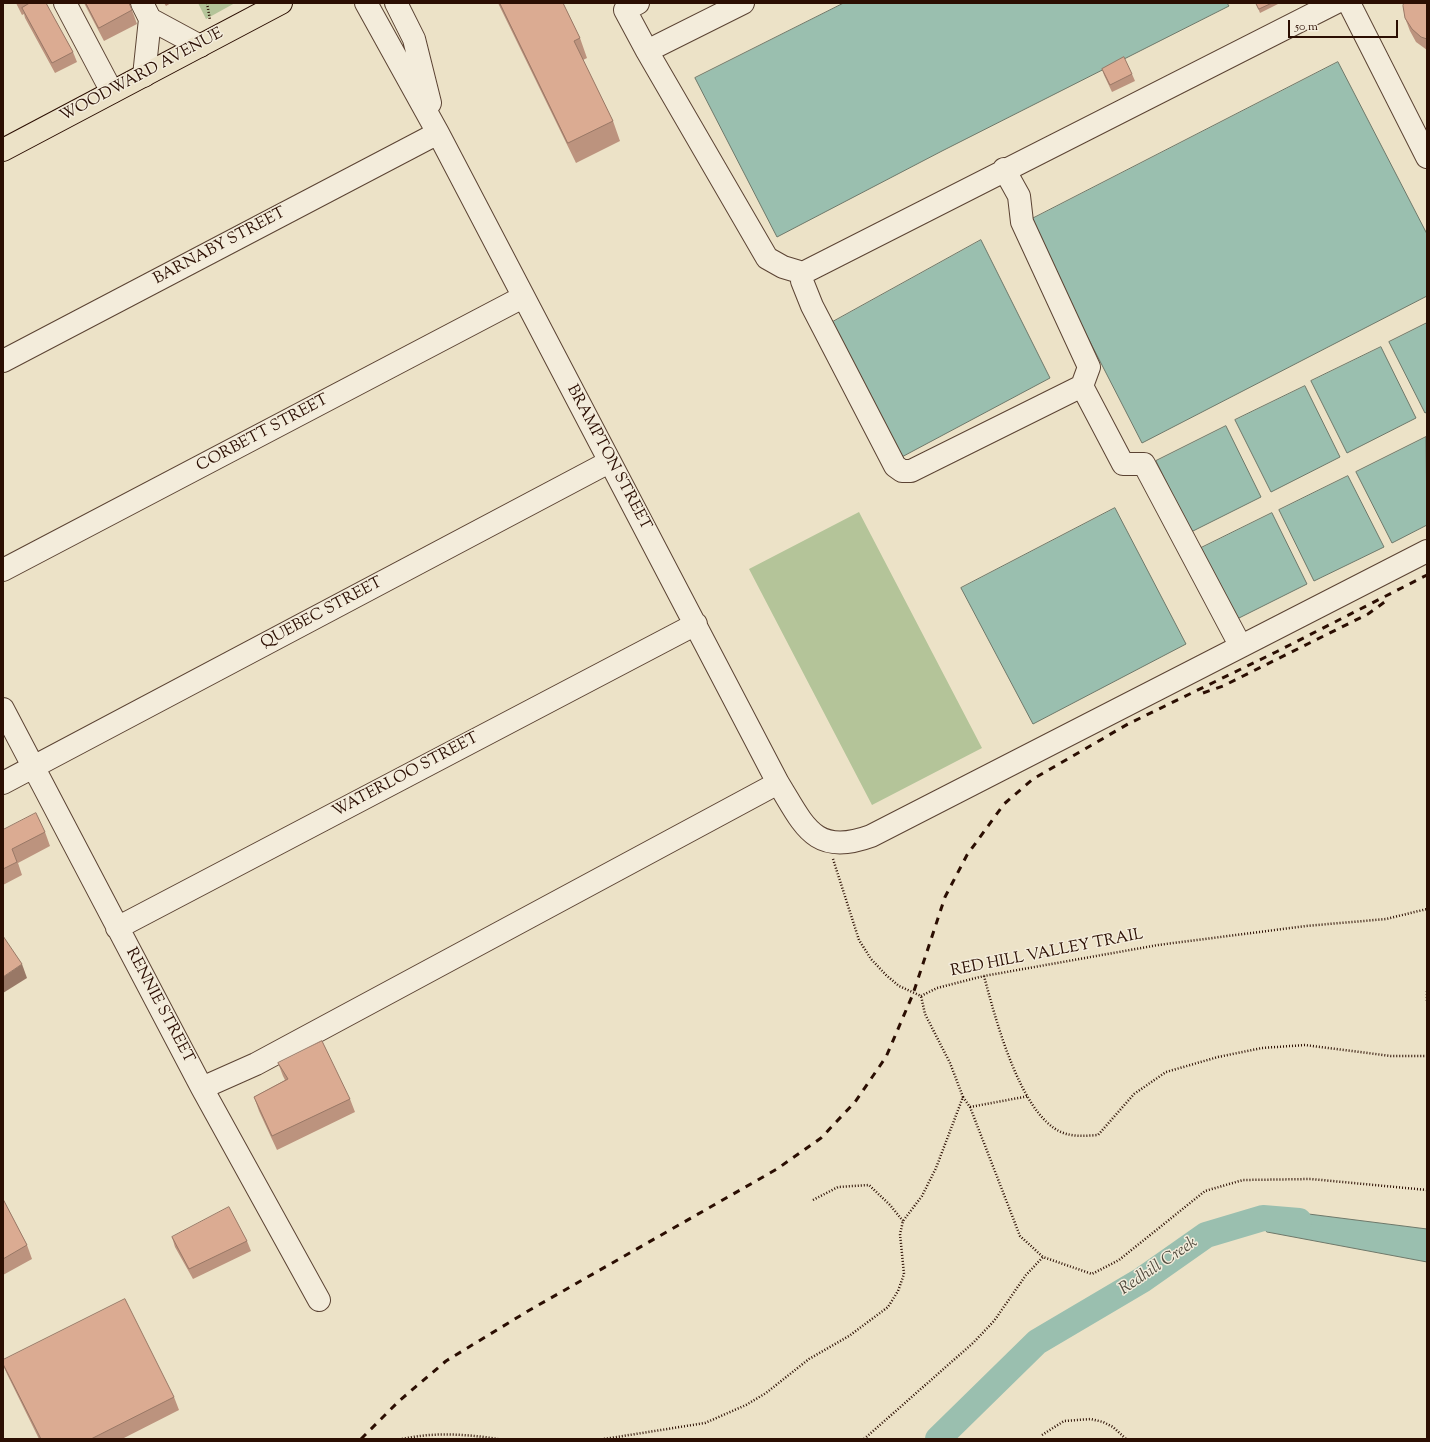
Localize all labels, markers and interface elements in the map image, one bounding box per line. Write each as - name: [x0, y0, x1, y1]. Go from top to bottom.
- scale bar: [1290, 12, 1400, 38]
- text: 50 m: [1295, 18, 1318, 36]
- street label: WOODWARD AVENUE: [57, 25, 227, 127]
- street label: BARNABY STREET: [151, 204, 289, 290]
- street label: BRAMPTON STREET: [562, 382, 654, 534]
- street label: CORBETT STREET: [194, 391, 332, 477]
- street label: QUEBEC STREET: [258, 574, 386, 654]
- street label: WATERLOO STREET: [330, 729, 482, 823]
- street label: RED HILL VALLEY TRAIL: [949, 926, 1145, 982]
- street label: RENNIE STREET: [121, 945, 197, 1067]
- water label: Redhill Creek: [1116, 1233, 1202, 1301]

